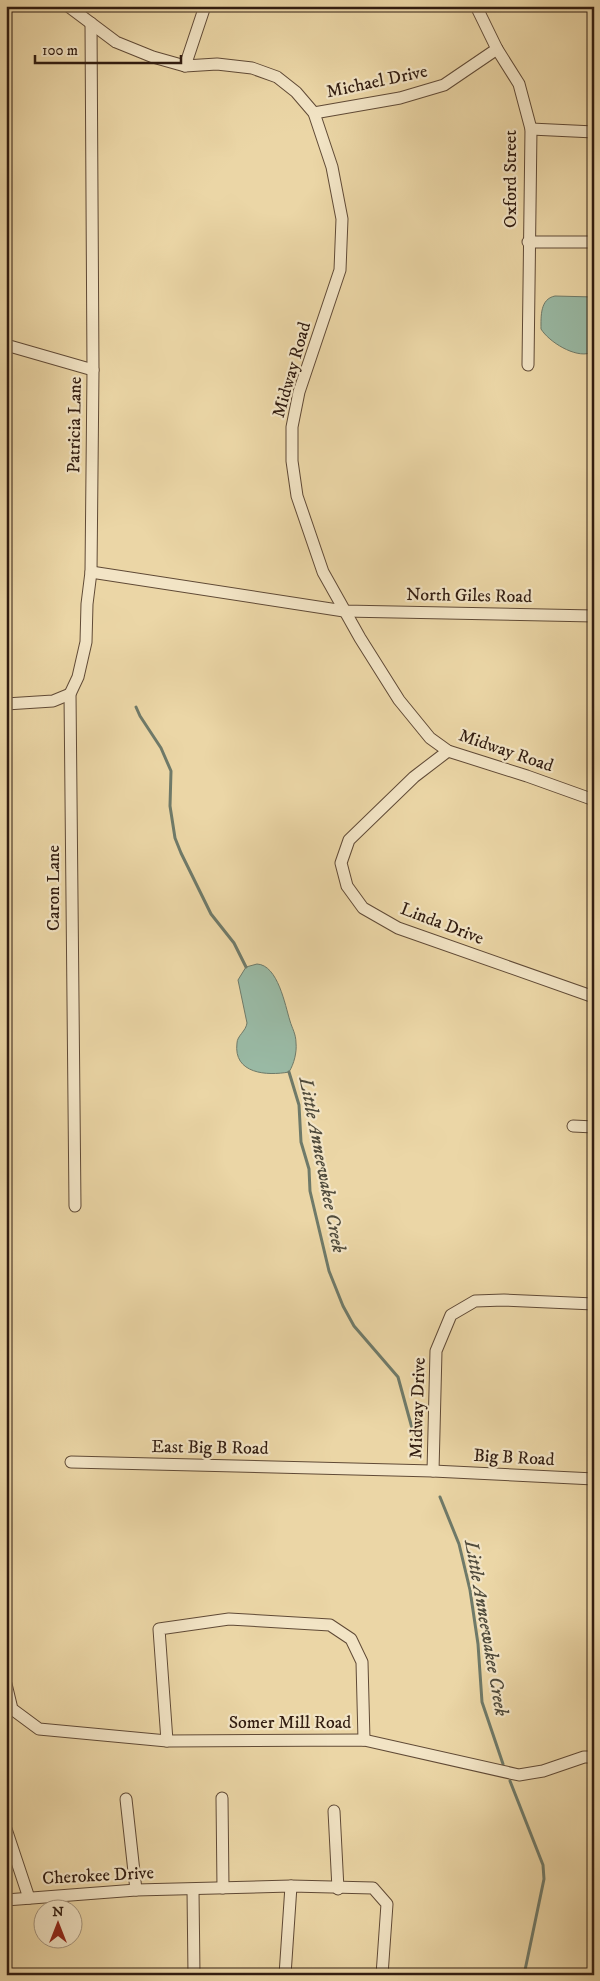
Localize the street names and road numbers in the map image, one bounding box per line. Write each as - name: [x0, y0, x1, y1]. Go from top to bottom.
- street label: Michael Drive: [324, 61, 430, 103]
- street label: Oxford Street: [500, 130, 522, 228]
- street label: Midway Road: [268, 320, 316, 420]
- street label: Patricia Lane: [63, 377, 87, 473]
- street label: North Giles Road: [406, 584, 532, 608]
- street label: Midway Road: [456, 725, 556, 777]
- street label: Caron Lane: [43, 845, 65, 931]
- street label: Linda Drive: [397, 898, 487, 950]
- street label: Midway Drive: [405, 1357, 431, 1459]
- street label: East Big B Road: [151, 1436, 269, 1460]
- street label: Big B Road: [473, 1445, 555, 1471]
- street label: Somer Mill Road: [229, 1712, 351, 1734]
- street label: Cherokee Drive: [42, 1862, 154, 1890]

